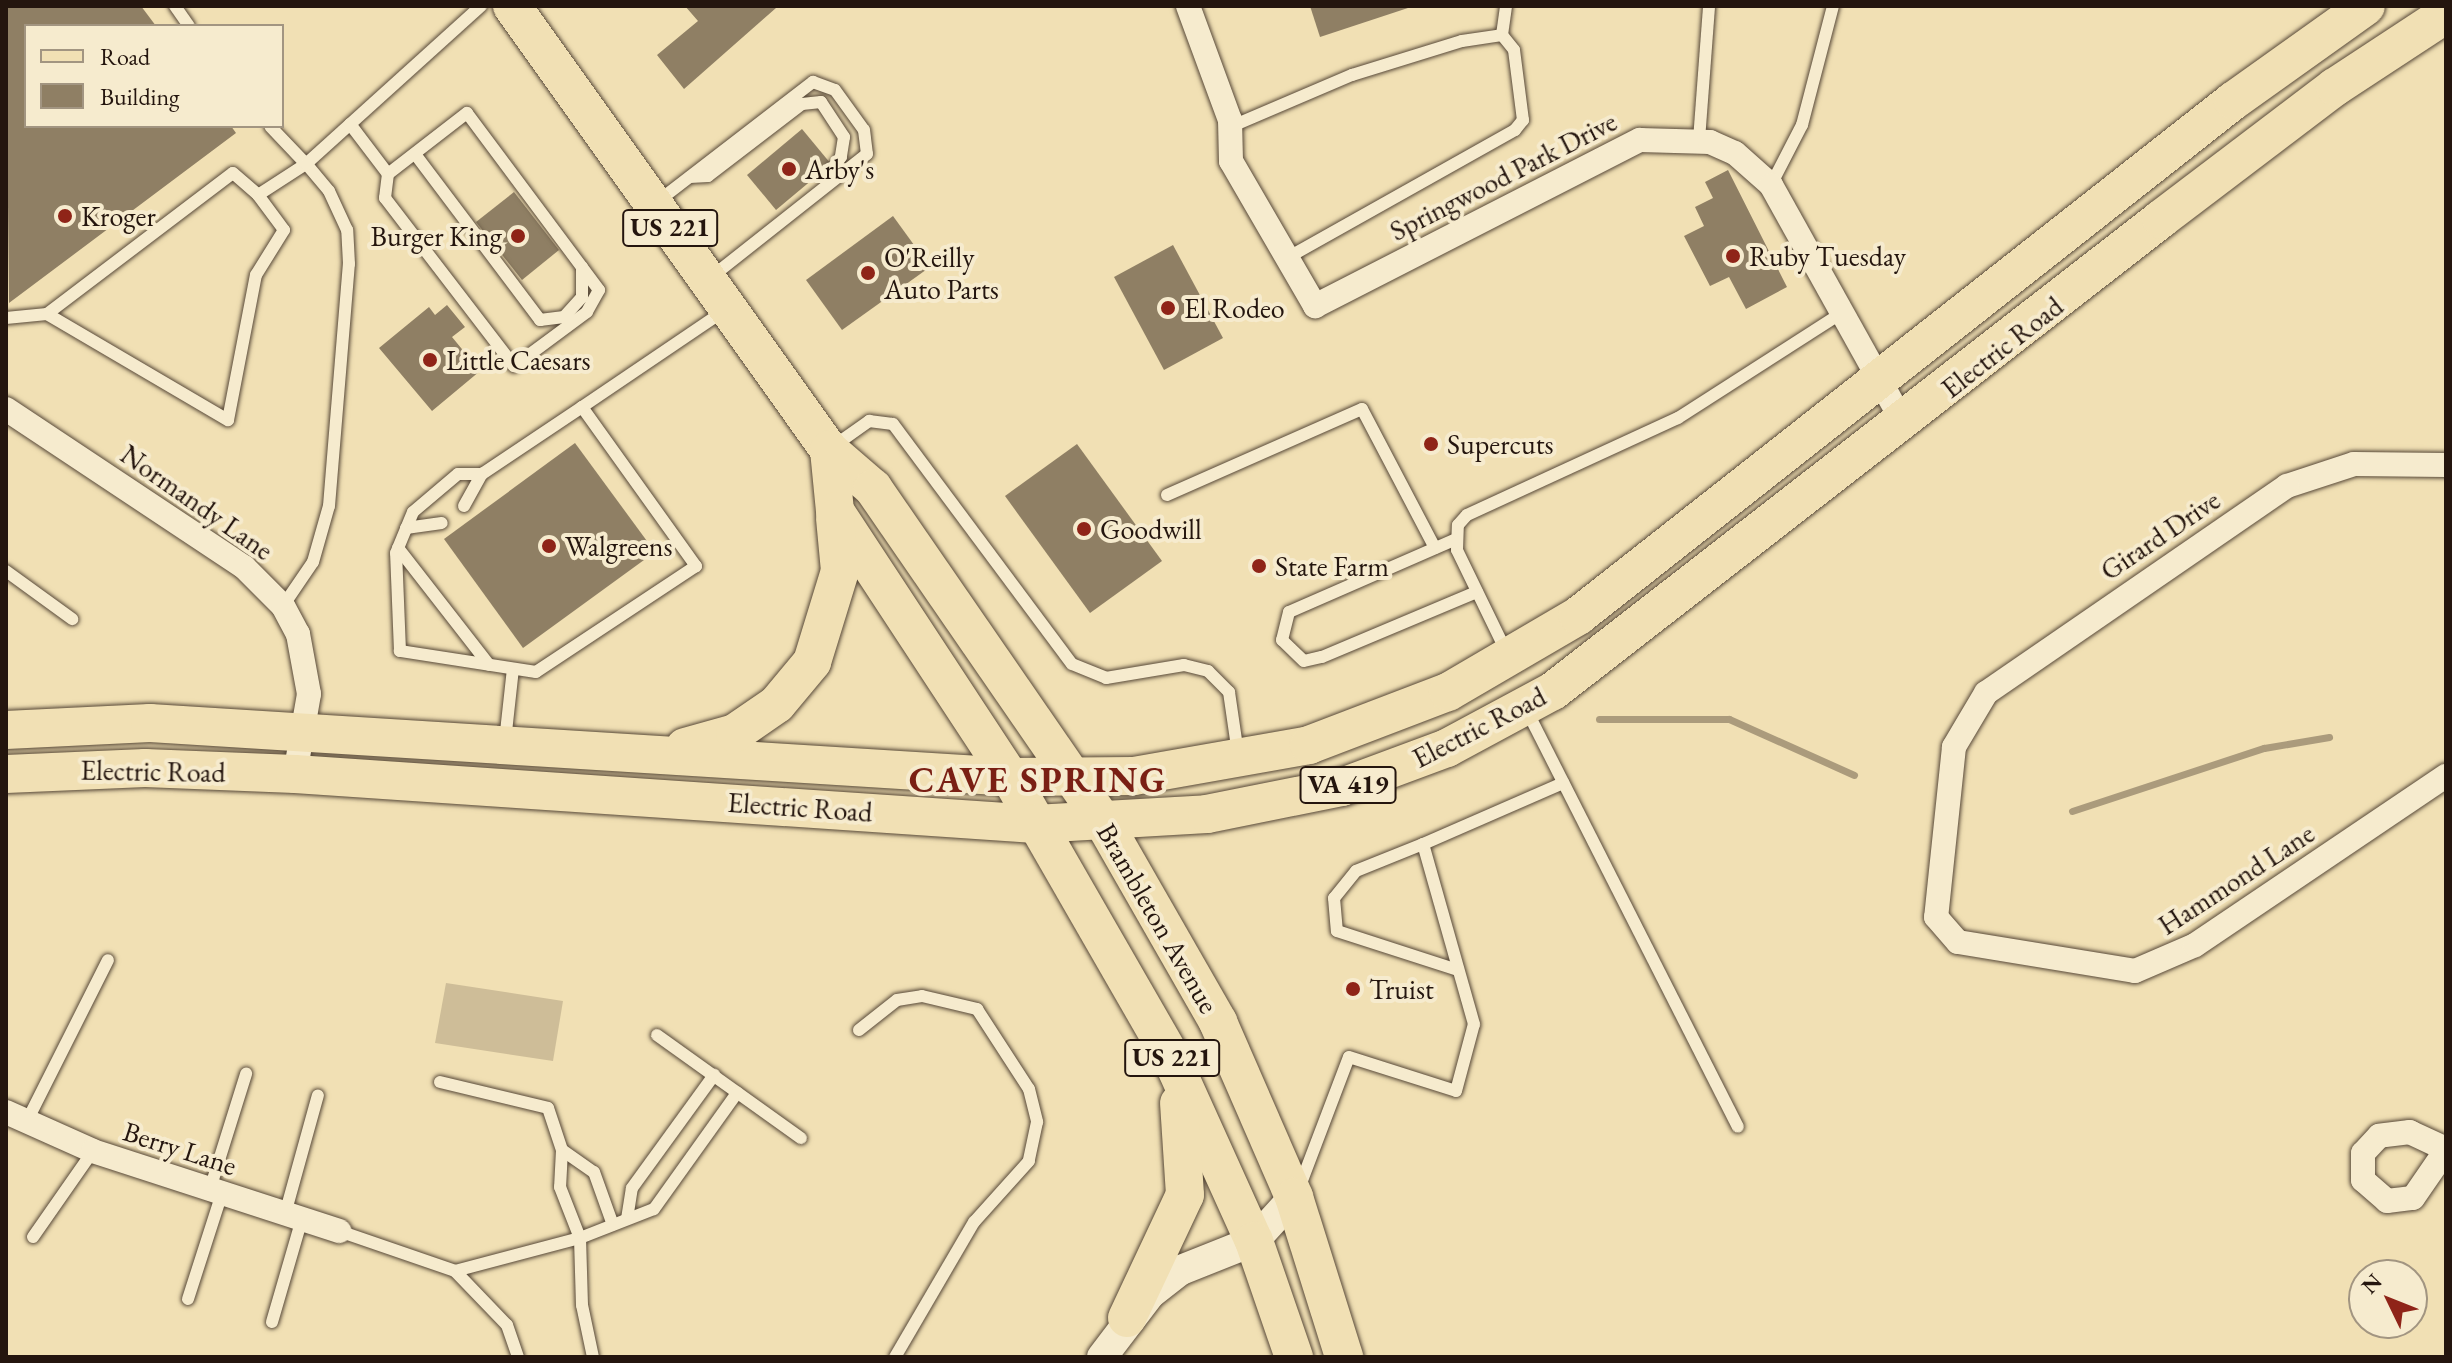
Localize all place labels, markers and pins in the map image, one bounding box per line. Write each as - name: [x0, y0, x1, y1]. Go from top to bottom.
- place label: Arby's: [805, 152, 874, 186]
- marker: Arby's: [780, 160, 798, 178]
- place label: Kroger: [81, 199, 156, 233]
- marker: Kroger: [56, 207, 74, 225]
- place label: Burger King: [371, 219, 502, 253]
- marker: Burger King: [509, 227, 527, 245]
- place label: Ruby Tuesday: [1749, 239, 1906, 273]
- place label: O'Reilly Auto Parts: [884, 240, 999, 306]
- marker: Ruby Tuesday: [1724, 247, 1742, 265]
- marker: O'Reilly Auto Parts: [859, 264, 877, 282]
- place label: El Rodeo: [1184, 291, 1285, 325]
- marker: El Rodeo: [1159, 299, 1177, 317]
- place label: Little Caesars: [446, 343, 591, 377]
- marker: Little Caesars: [421, 351, 439, 369]
- place label: Supercuts: [1447, 427, 1554, 461]
- marker: Supercuts: [1422, 435, 1440, 453]
- place label: Goodwill: [1100, 512, 1202, 546]
- marker: Goodwill: [1075, 520, 1093, 538]
- place label: Walgreens: [565, 529, 673, 563]
- marker: Walgreens: [540, 537, 558, 555]
- place label: State Farm: [1275, 549, 1389, 583]
- marker: State Farm: [1250, 557, 1268, 575]
- place label: Truist: [1369, 972, 1434, 1006]
- marker: Truist: [1344, 980, 1362, 998]

